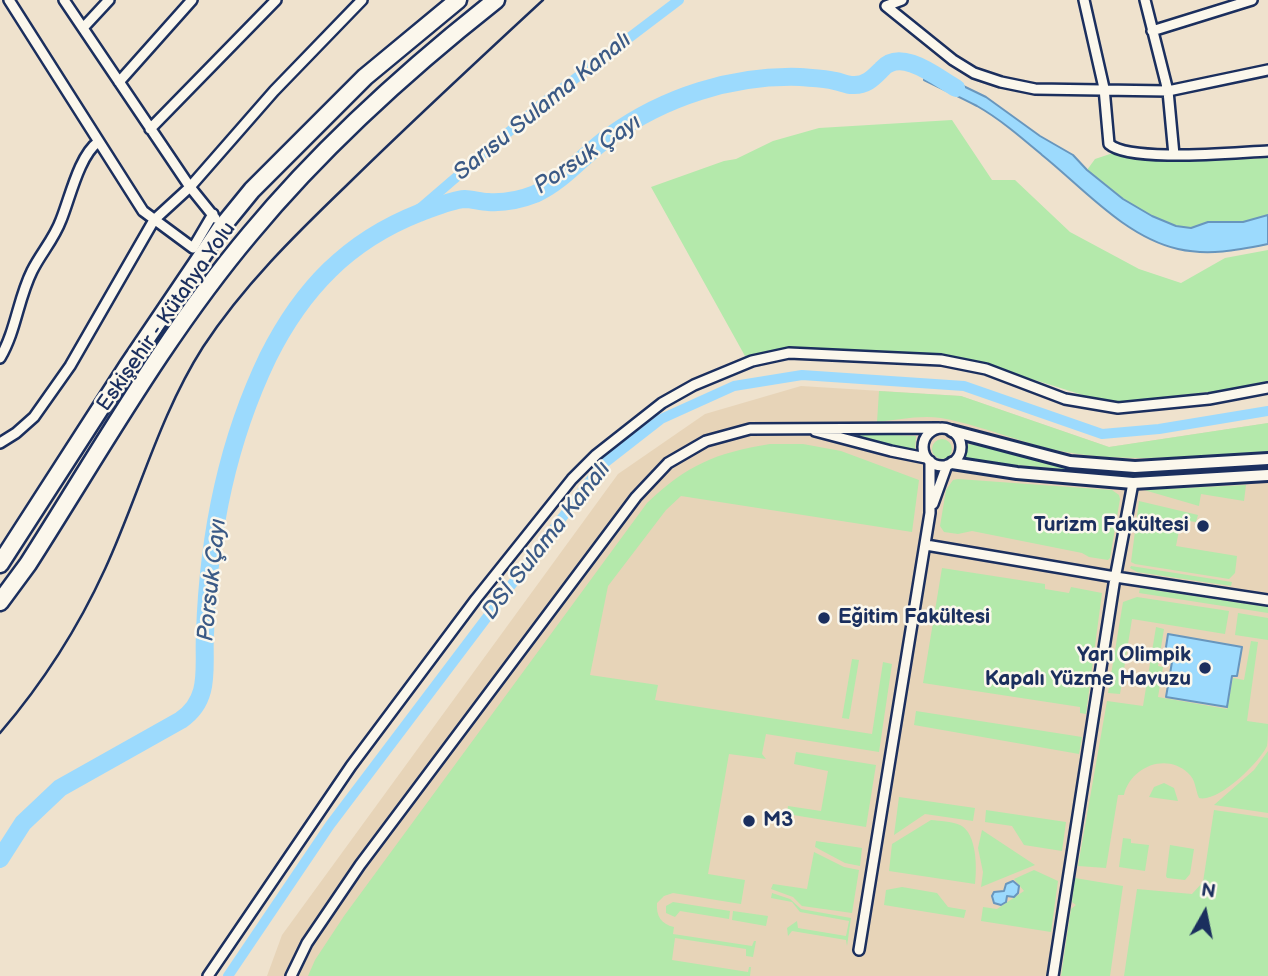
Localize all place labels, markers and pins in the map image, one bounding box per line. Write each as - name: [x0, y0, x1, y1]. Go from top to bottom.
- place label: Turizm Fakültesi: [1034, 513, 1189, 539]
- marker: Turizm Fakültesi: [1195, 518, 1211, 534]
- place label: Eğitim Fakültesi: [838, 605, 990, 631]
- marker: Eğitim Fakültesi: [816, 610, 832, 626]
- place label: Yarı Olimpik Kapalı Yüzme Havuzu: [985, 643, 1191, 693]
- marker: Yarı Olimpik Kapalı Yüzme Havuzu: [1197, 660, 1213, 676]
- place label: M3: [763, 808, 793, 834]
- marker: M3: [741, 813, 757, 829]

